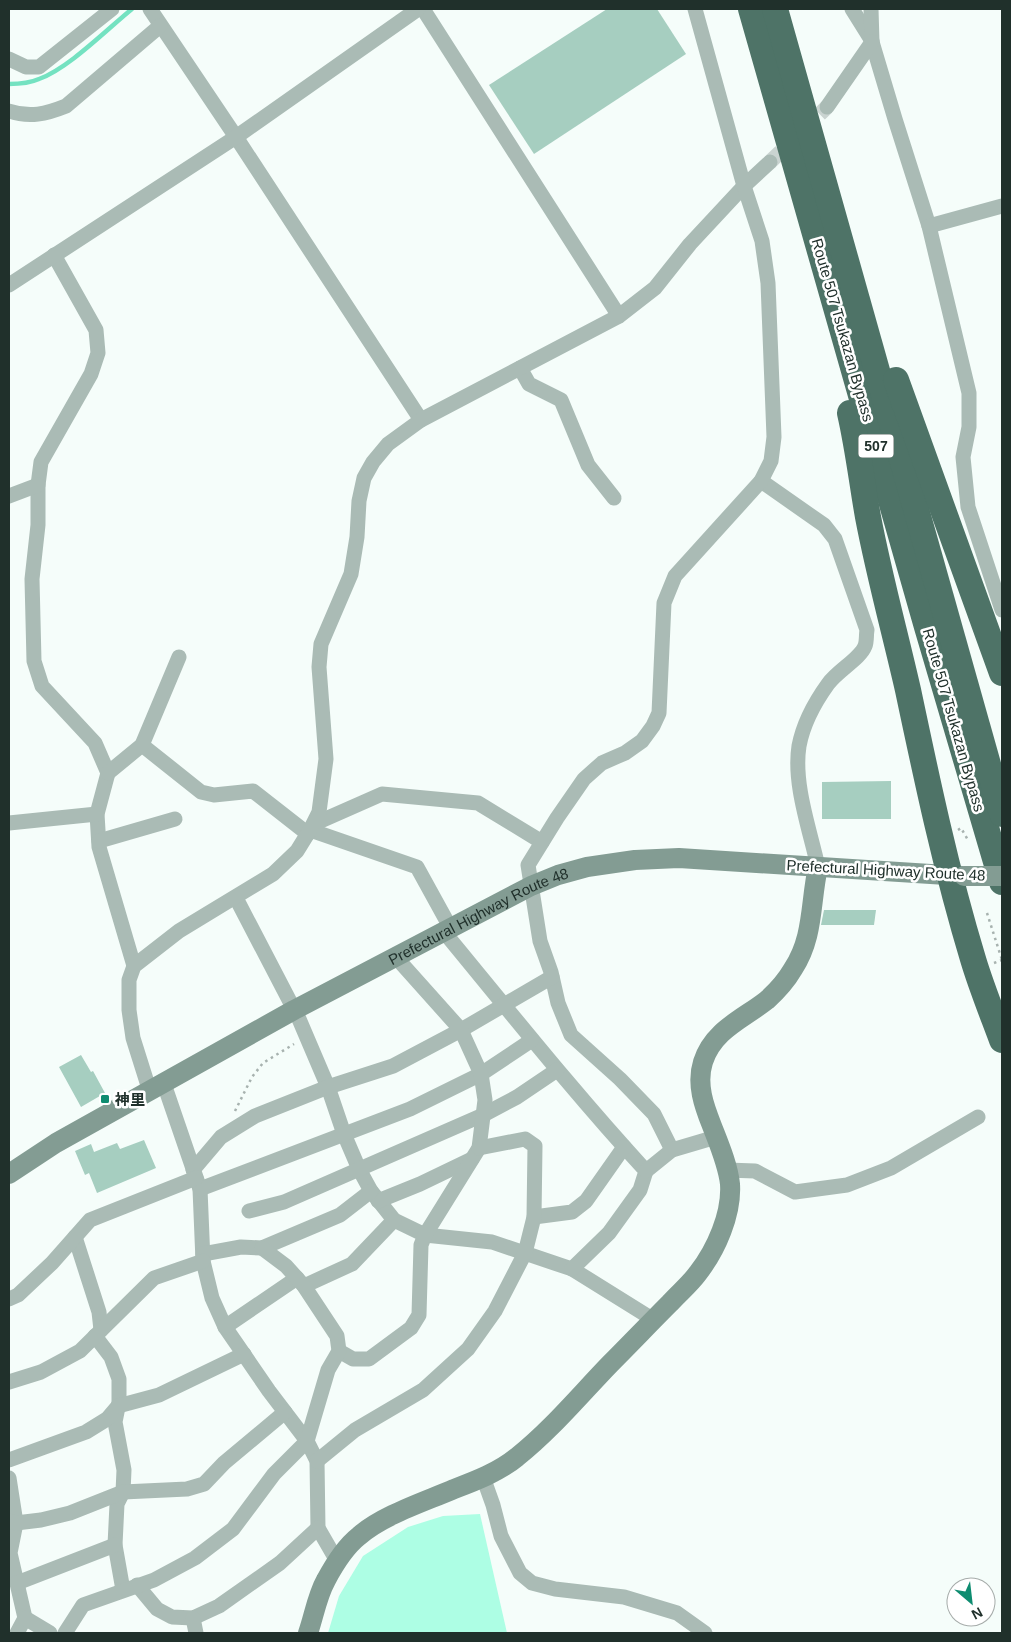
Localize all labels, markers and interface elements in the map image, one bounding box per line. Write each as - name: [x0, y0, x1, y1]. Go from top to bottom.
- street label: Route 507 Tsukazan Bypass: [809, 236, 877, 424]
- road number: 507: [858, 434, 894, 458]
- street label: Route 507 Tsukazan Bypass: [920, 626, 988, 814]
- street label: Prefectural Highway Route 48: [786, 856, 986, 884]
- street label: Prefectural Highway Route 48: [385, 864, 570, 968]
- place label: 神里: [114, 1091, 145, 1108]
- marker: 神里: [99, 1093, 111, 1105]
- north arrow: [946, 1577, 996, 1627]
- text: N: [969, 1604, 985, 1623]

